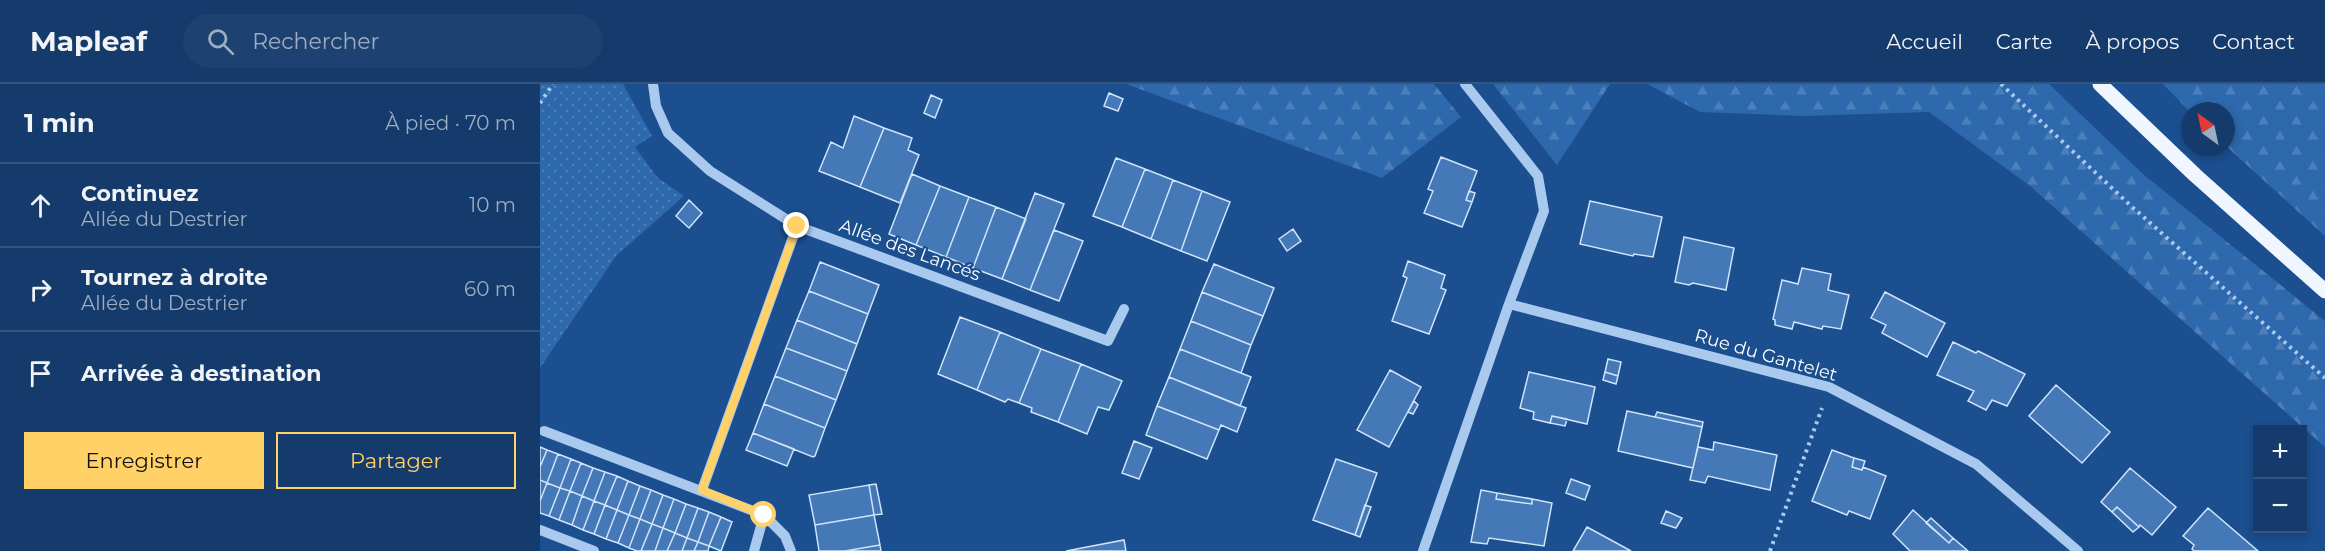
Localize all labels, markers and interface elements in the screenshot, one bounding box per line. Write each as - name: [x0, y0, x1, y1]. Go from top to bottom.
- search box: [183, 14, 603, 68]
- text: Mapleaf: [30, 24, 147, 58]
- icon: search: [204, 25, 237, 58]
- text: Rechercher: [252, 28, 379, 55]
- text: Accueil: [1886, 29, 1963, 54]
- text: Carte: [1996, 29, 2052, 54]
- text: À propos: [2085, 29, 2179, 54]
- text: Contact: [2212, 29, 2295, 54]
- north arrow: [2181, 102, 2235, 156]
- text: 1 min: [24, 107, 95, 139]
- text: À pied · 70 m: [385, 111, 516, 135]
- text: Continuez: [81, 180, 198, 207]
- icon: ahead: [24, 189, 57, 222]
- text: 10 m: [469, 193, 516, 217]
- text: Allée du Destrier: [81, 207, 248, 231]
- route end: [783, 212, 809, 238]
- street label: Allée des Lancés: [836, 214, 984, 286]
- text: Tournez à droite: [81, 264, 268, 291]
- icon: right: [24, 273, 57, 306]
- text: 60 m: [464, 277, 516, 301]
- text: Allée du Destrier: [81, 291, 248, 315]
- street label: Rue du Gantelet: [1692, 324, 1840, 386]
- icon: arrive: [24, 357, 57, 390]
- text: Arrivée à destination: [81, 360, 321, 387]
- map controls: [2253, 425, 2307, 533]
- button: +: [2253, 425, 2307, 479]
- button: Enregistrer: [24, 432, 264, 489]
- button: Partager: [276, 432, 516, 489]
- button: −: [2253, 479, 2307, 533]
- route start: [750, 501, 776, 527]

